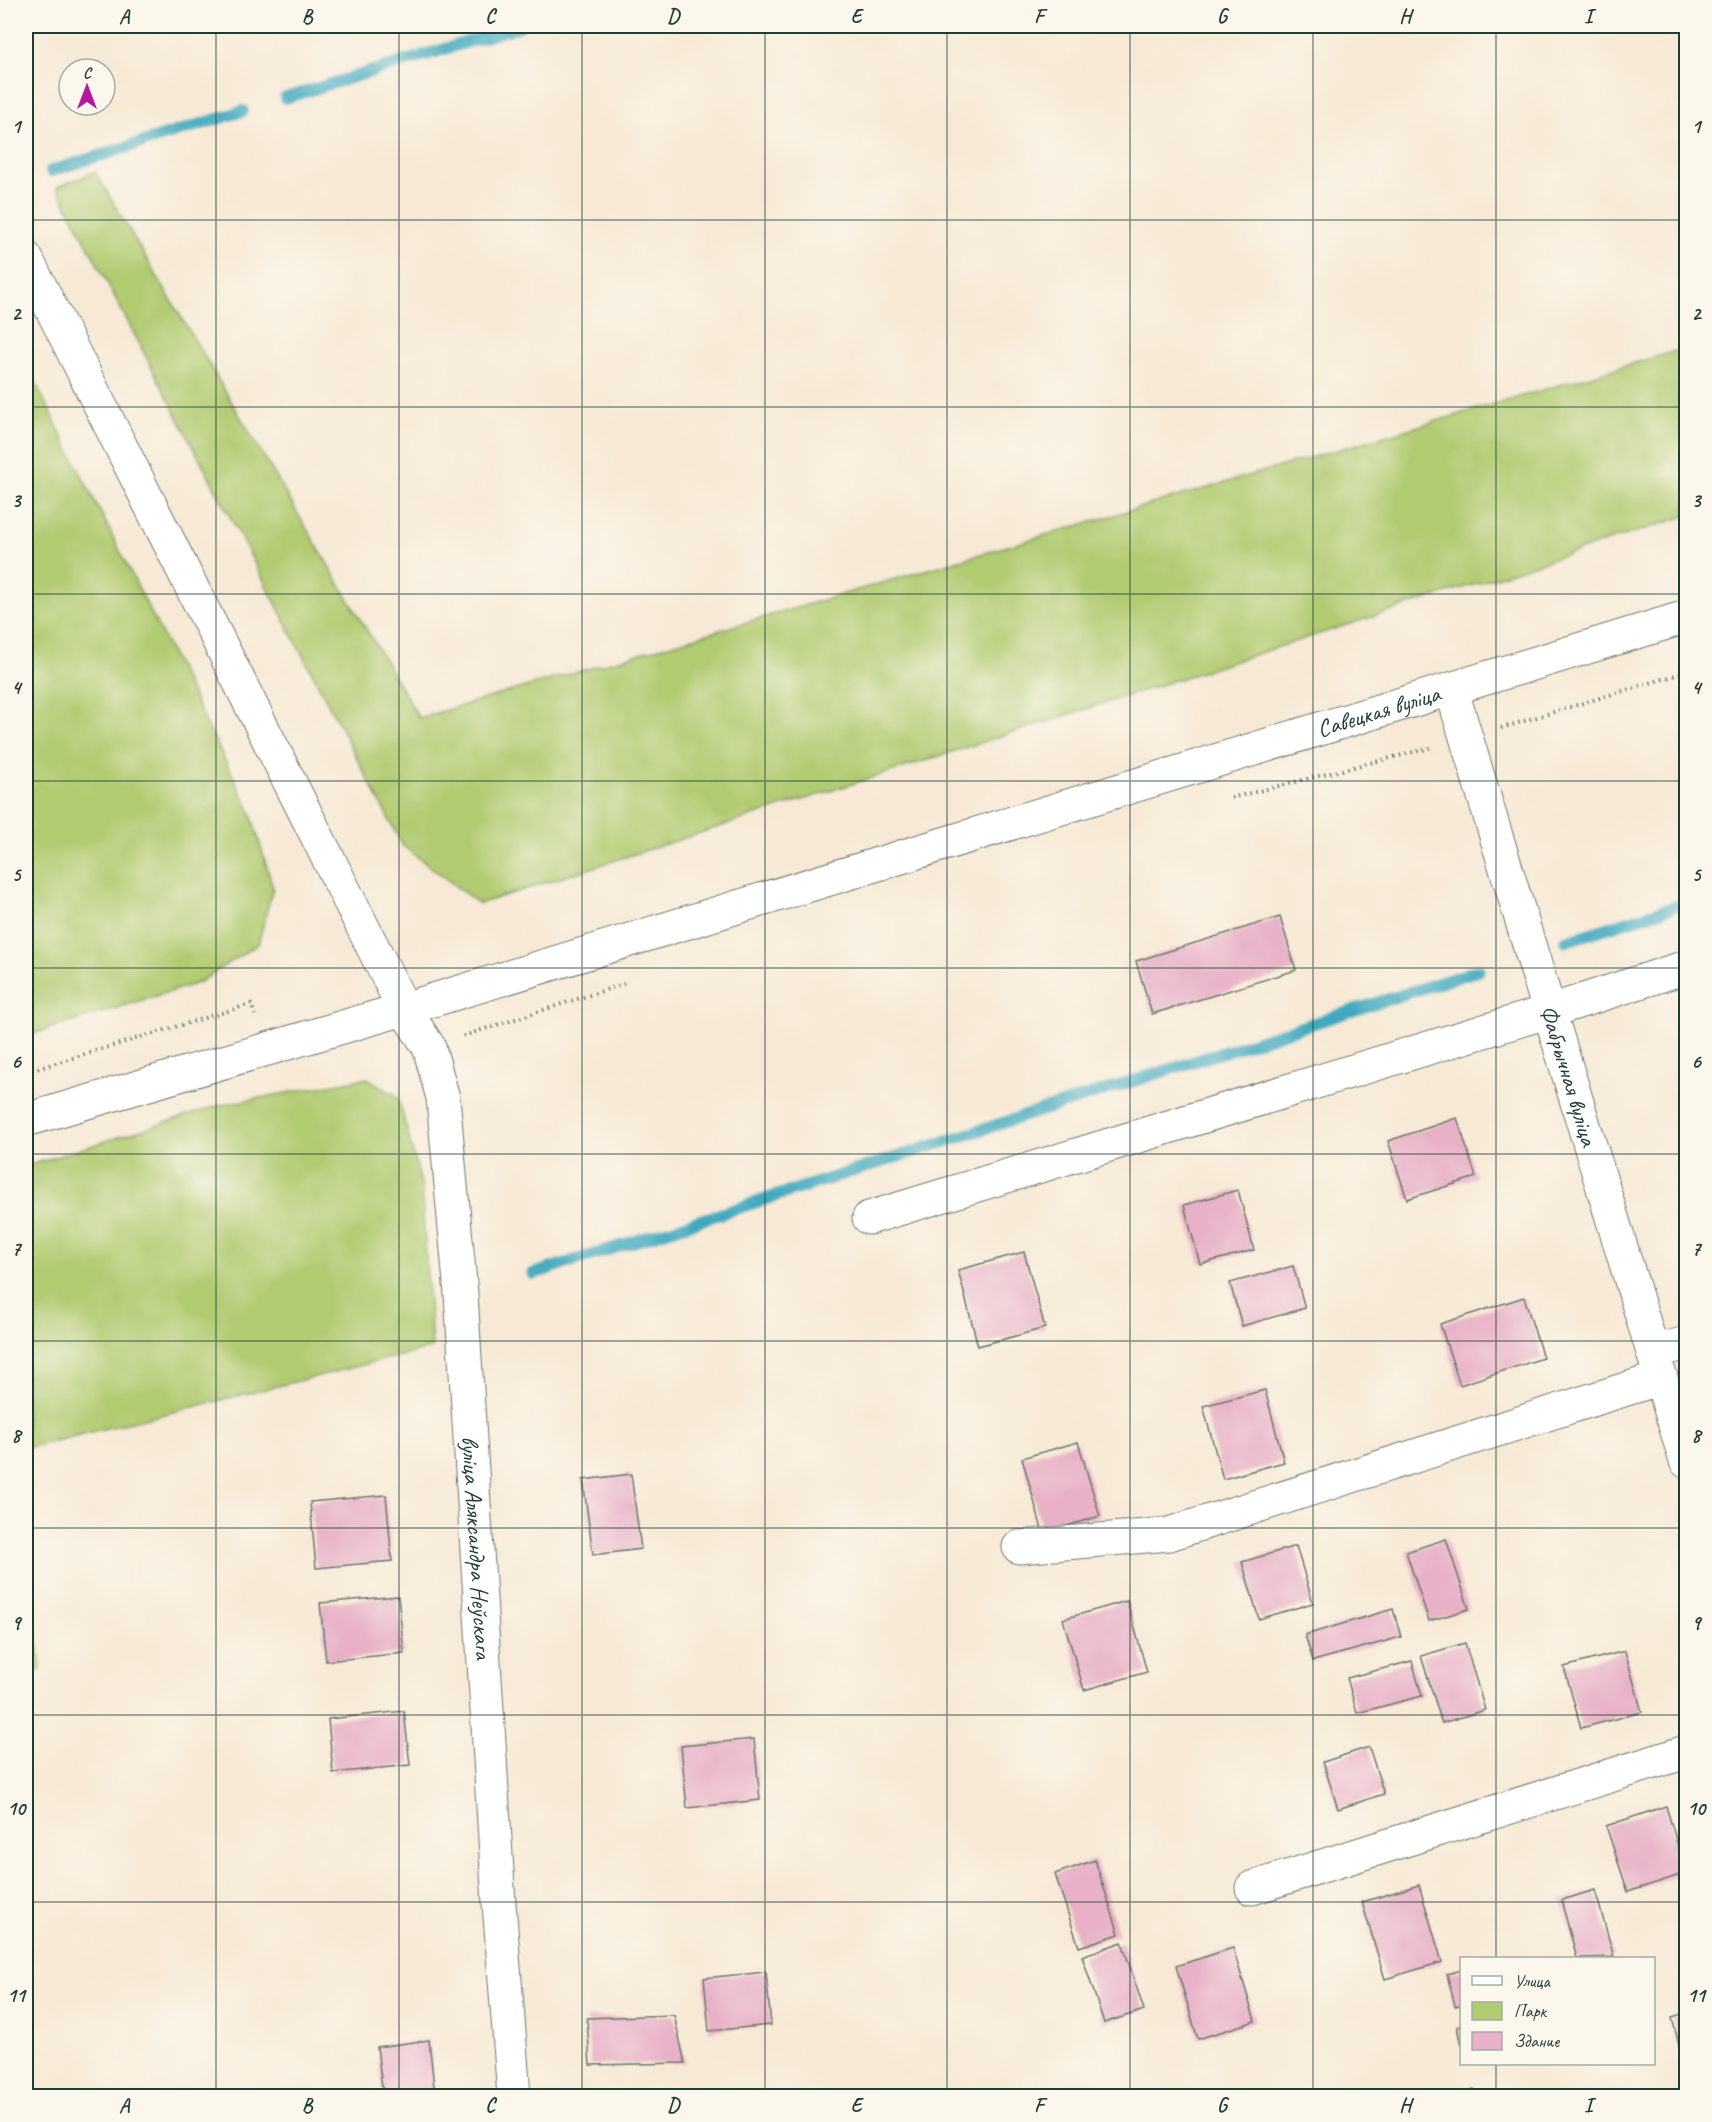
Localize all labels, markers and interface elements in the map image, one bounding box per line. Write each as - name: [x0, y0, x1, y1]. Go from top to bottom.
- text: A: [119, 4, 131, 29]
- text: B: [302, 4, 314, 29]
- text: C: [485, 4, 497, 29]
- text: D: [667, 4, 681, 29]
- text: E: [851, 4, 865, 29]
- text: F: [1034, 4, 1048, 29]
- text: G: [1217, 4, 1230, 29]
- text: H: [1399, 4, 1414, 29]
- text: I: [1584, 4, 1597, 29]
- north arrow: [57, 57, 117, 117]
- text: С: [83, 63, 93, 83]
- text: 1: [12, 114, 23, 139]
- text: 1: [1692, 114, 1703, 139]
- text: 2: [12, 301, 23, 326]
- text: 2: [1692, 301, 1703, 326]
- text: 3: [12, 488, 23, 513]
- text: 3: [1692, 488, 1703, 513]
- text: 4: [12, 675, 24, 700]
- text: 4: [1692, 675, 1704, 700]
- street label: Савецкая вуліца: [1313, 678, 1445, 744]
- text: 5: [12, 862, 23, 887]
- text: 5: [1692, 862, 1703, 887]
- street label: Фабрычная вуліца: [1533, 1002, 1605, 1151]
- text: 6: [11, 1049, 22, 1074]
- text: 6: [1691, 1049, 1702, 1074]
- text: 7: [12, 1236, 23, 1261]
- text: 7: [1692, 1236, 1703, 1261]
- text: 8: [12, 1423, 24, 1448]
- text: 8: [1692, 1423, 1704, 1448]
- street label: вуліца Аляксандра Неўскага: [455, 1435, 499, 1661]
- text: 9: [12, 1610, 23, 1635]
- text: 9: [1692, 1610, 1703, 1635]
- text: 10: [7, 1796, 27, 1821]
- text: 10: [1687, 1796, 1707, 1821]
- legend: [1460, 1957, 1655, 2065]
- text: Улица: [1514, 1970, 1551, 1992]
- text: 11: [7, 1983, 27, 2008]
- text: 11: [1687, 1983, 1707, 2008]
- text: Парк: [1514, 2000, 1548, 2022]
- text: Здание: [1514, 2030, 1560, 2052]
- text: A: [119, 2093, 131, 2118]
- text: B: [302, 2093, 314, 2118]
- text: C: [485, 2093, 497, 2118]
- text: D: [667, 2093, 681, 2118]
- text: E: [851, 2093, 865, 2118]
- text: F: [1034, 2093, 1048, 2118]
- text: G: [1217, 2093, 1230, 2118]
- text: H: [1399, 2093, 1414, 2118]
- text: I: [1584, 2093, 1597, 2118]

